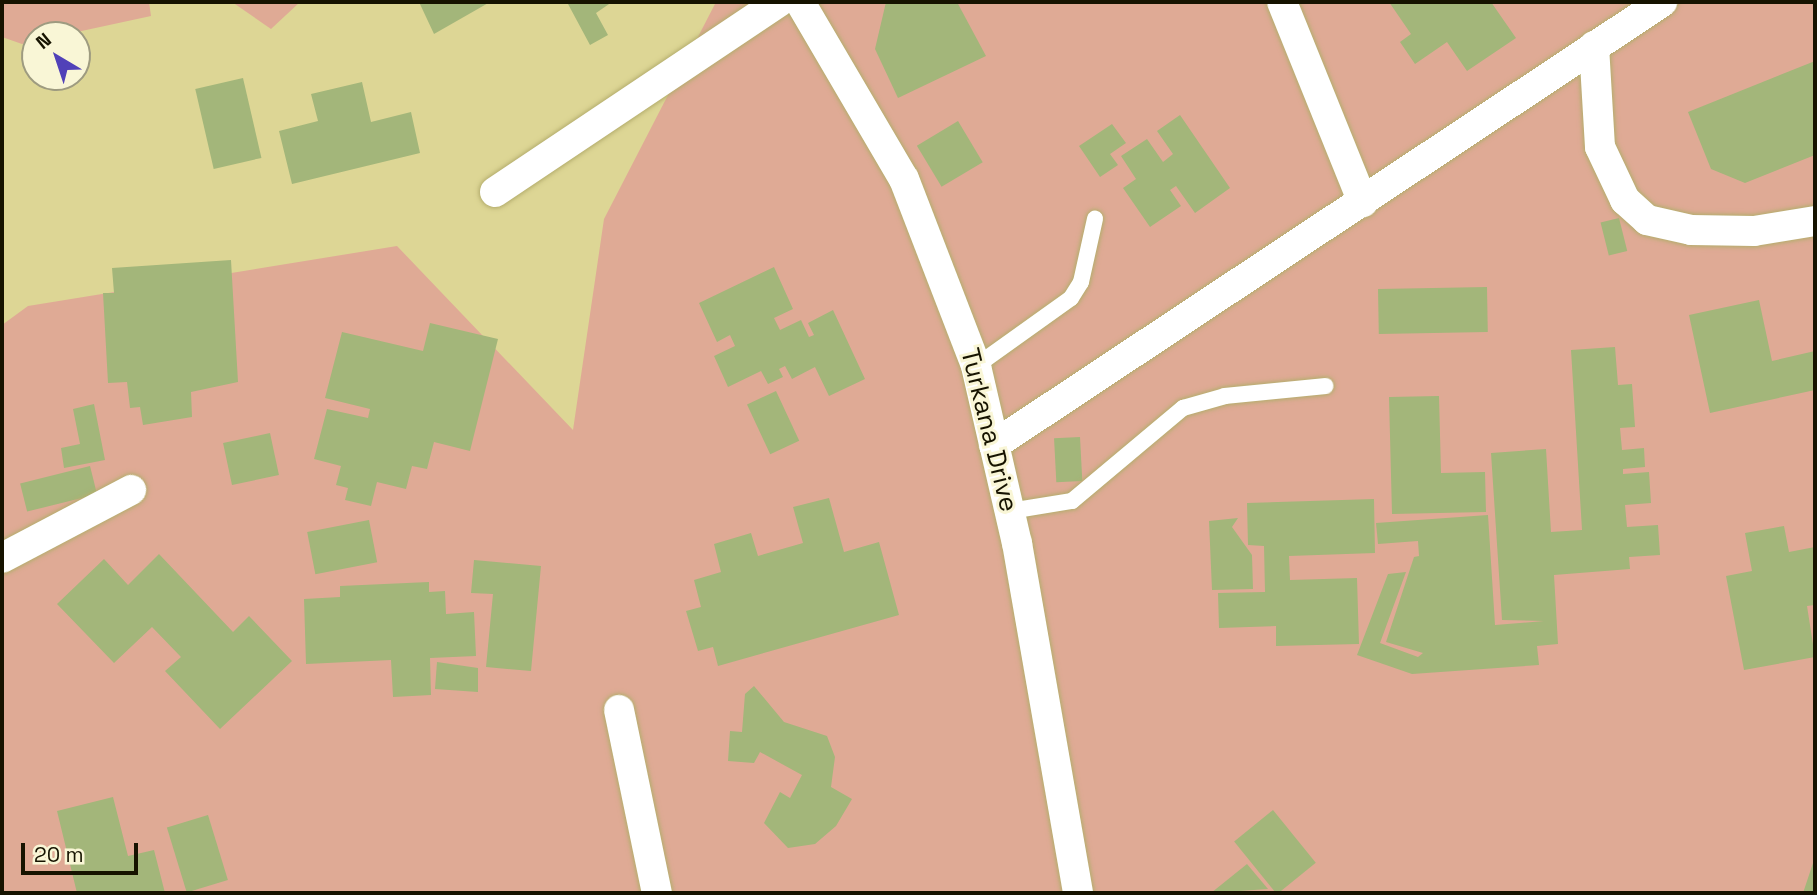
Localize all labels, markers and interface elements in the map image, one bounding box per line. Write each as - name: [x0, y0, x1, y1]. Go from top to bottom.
- north arrow: [21, 21, 91, 91]
- text: N: [31, 27, 57, 55]
- street label: Turkana Drive: [954, 345, 1024, 515]
- scale bar: [24, 828, 142, 872]
- text: 20 m: [34, 841, 84, 868]

